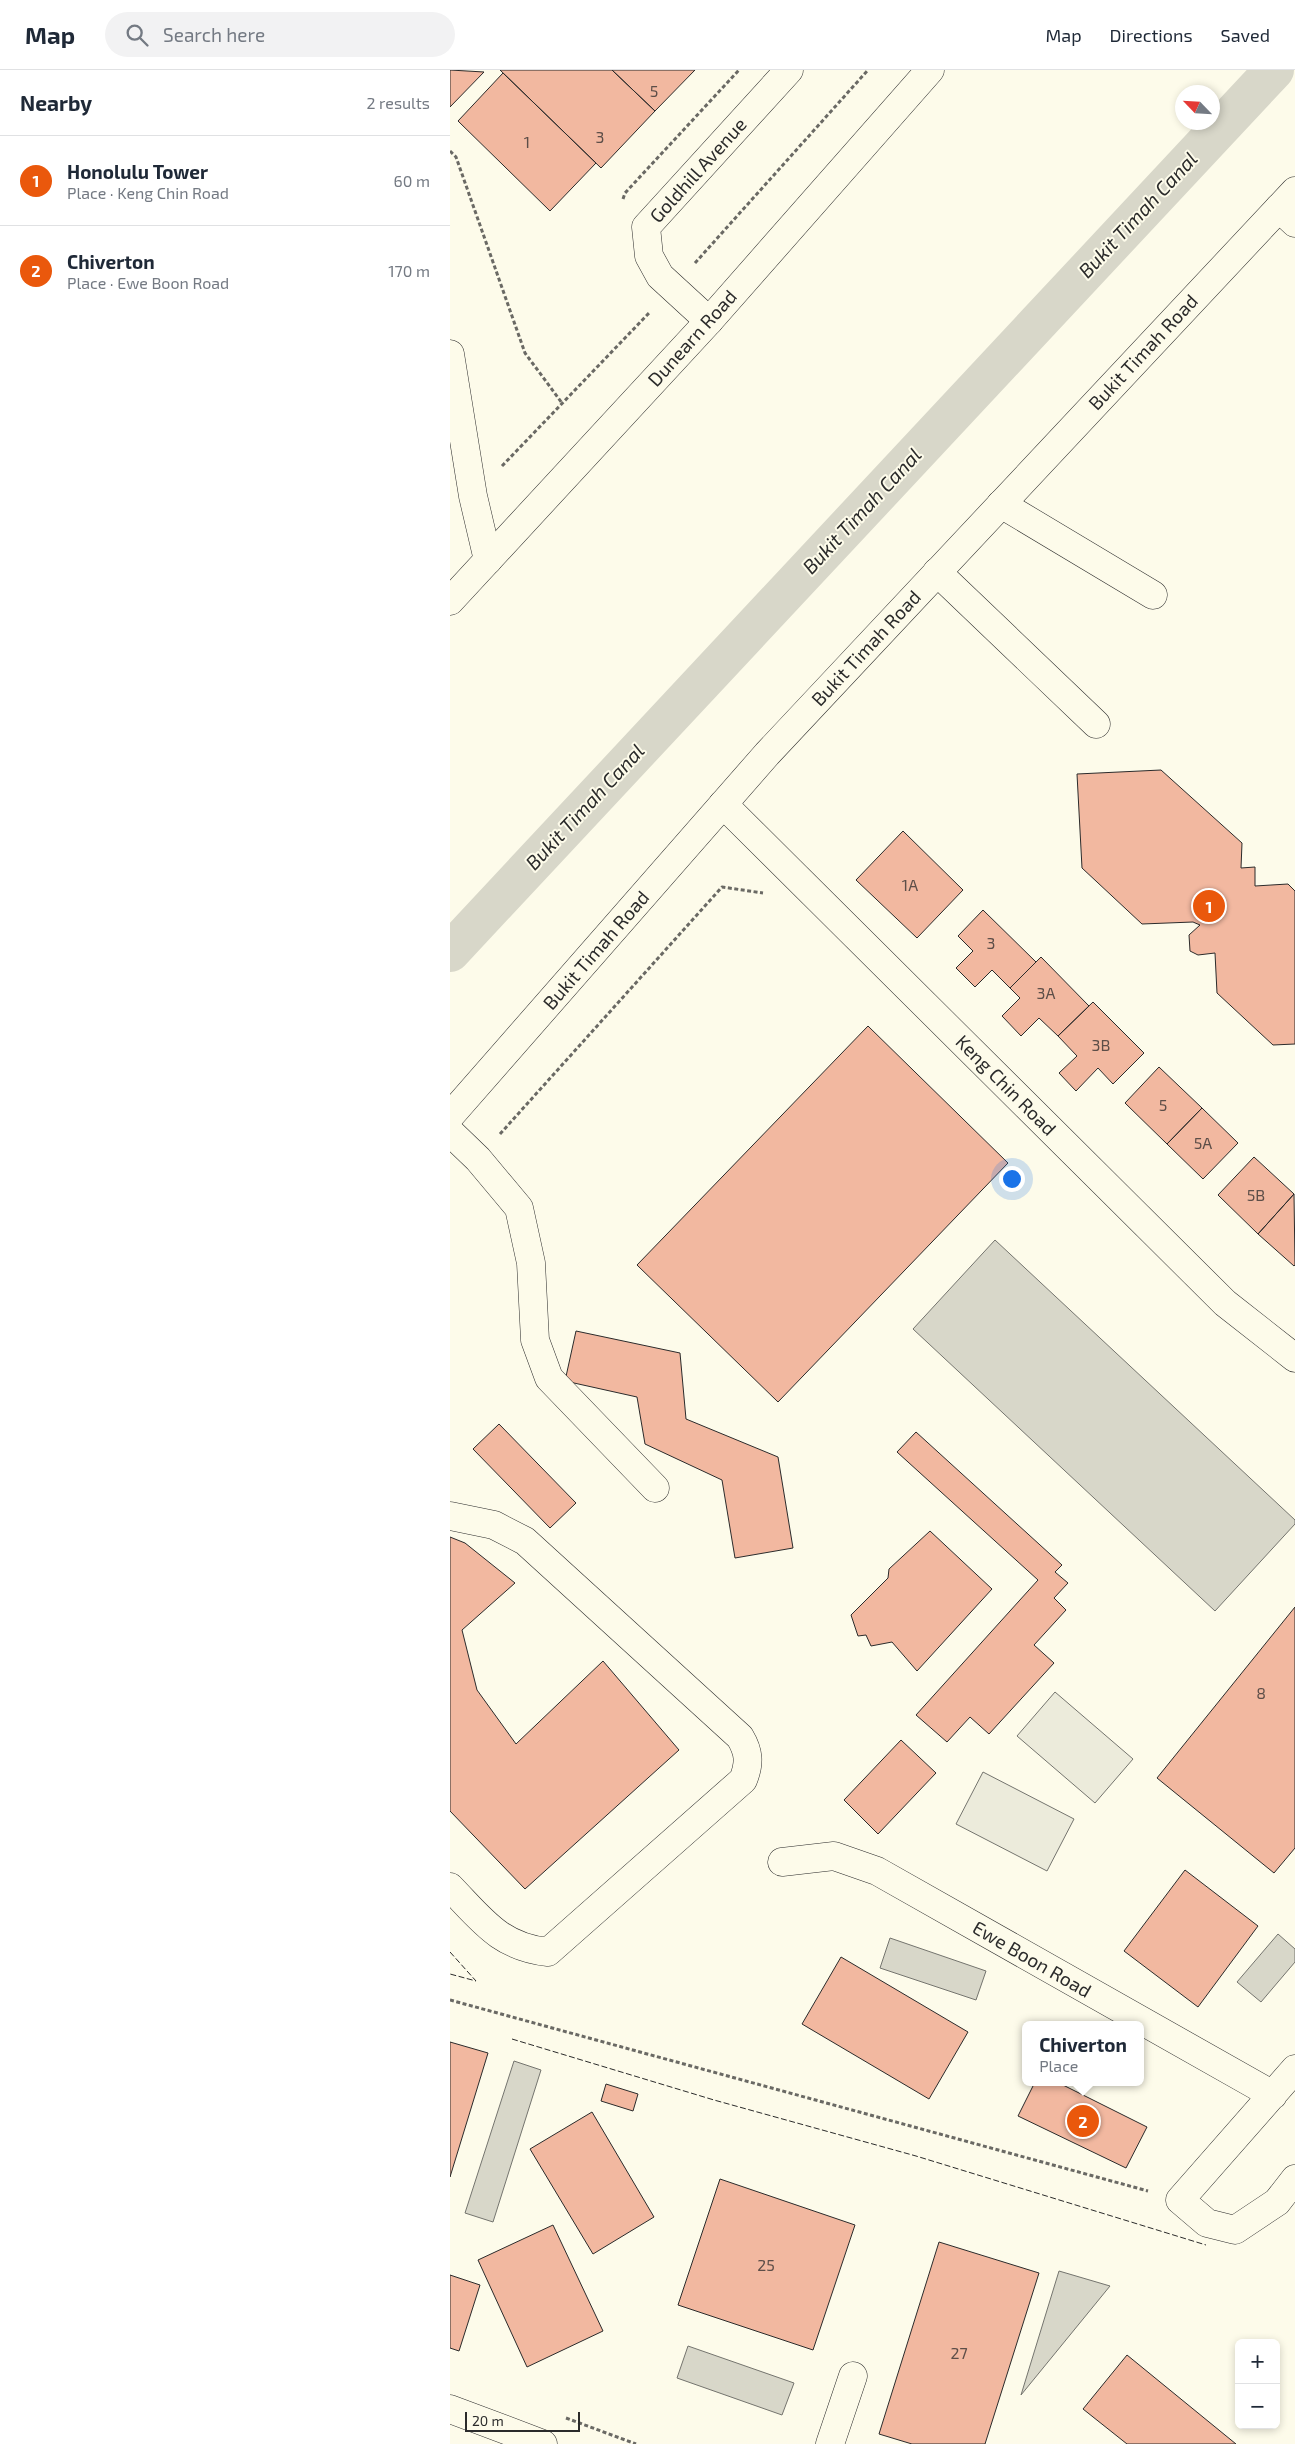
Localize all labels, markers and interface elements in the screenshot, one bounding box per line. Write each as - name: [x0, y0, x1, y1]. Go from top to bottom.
- search box: [105, 12, 455, 57]
- text: Map: [25, 20, 75, 49]
- icon: search: [123, 21, 151, 49]
- text: Search here: [163, 23, 265, 46]
- text: Map: [1045, 24, 1082, 46]
- text: Directions: [1110, 24, 1193, 46]
- text: Saved: [1221, 24, 1270, 46]
- house number: 5: [650, 81, 658, 100]
- north arrow: [1175, 85, 1220, 130]
- text: Nearby: [20, 90, 92, 115]
- text: 2 results: [367, 93, 430, 112]
- street label: Goldhill Avenue: [644, 112, 751, 227]
- house number: 3: [596, 127, 604, 146]
- house number: 1: [524, 132, 530, 151]
- water label: Bukit Timah Canal: [1073, 146, 1202, 282]
- text: Honolulu Tower: [67, 160, 208, 183]
- text: 1: [33, 171, 39, 190]
- text: 60 m: [394, 171, 430, 190]
- text: Place · Keng Chin Road: [67, 183, 229, 202]
- text: Chiverton: [67, 250, 155, 273]
- text: 2: [31, 261, 41, 280]
- text: 170 m: [388, 261, 430, 280]
- text: Place · Ewe Boon Road: [67, 273, 229, 292]
- street label: Dunearn Road: [642, 285, 741, 391]
- street label: Bukit Timah Road: [1083, 289, 1202, 414]
- water label: Bukit Timah Canal: [797, 442, 926, 578]
- street label: Bukit Timah Road: [806, 585, 925, 710]
- water label: Bukit Timah Canal: [520, 738, 649, 874]
- house number: 1A: [902, 875, 918, 894]
- street label: Bukit Timah Road: [538, 886, 653, 1014]
- pin: 1: [1193, 887, 1225, 925]
- house number: 3: [987, 933, 995, 952]
- house number: 3A: [1037, 983, 1055, 1002]
- street label: Keng Chin Road: [951, 1030, 1061, 1140]
- house number: 3B: [1092, 1035, 1110, 1054]
- house number: 5: [1159, 1095, 1167, 1114]
- house number: 5A: [1194, 1133, 1212, 1152]
- your location: [999, 1166, 1025, 1192]
- house number: 5B: [1247, 1185, 1265, 1204]
- house number: 8: [1256, 1683, 1266, 1702]
- street label: Ewe Boon Road: [969, 1915, 1096, 2002]
- popup: [1022, 2021, 1144, 2086]
- text: Chiverton: [1039, 2033, 1127, 2056]
- text: Place: [1039, 2056, 1078, 2075]
- pin: 2: [1067, 2102, 1099, 2140]
- house number: 25: [757, 2255, 775, 2274]
- map controls: [1235, 2339, 1280, 2429]
- button: +: [1235, 2339, 1280, 2384]
- house number: 27: [950, 2343, 968, 2362]
- button: −: [1235, 2384, 1280, 2429]
- scale bar: [465, 2409, 580, 2432]
- text: 20 m: [472, 2412, 504, 2429]

